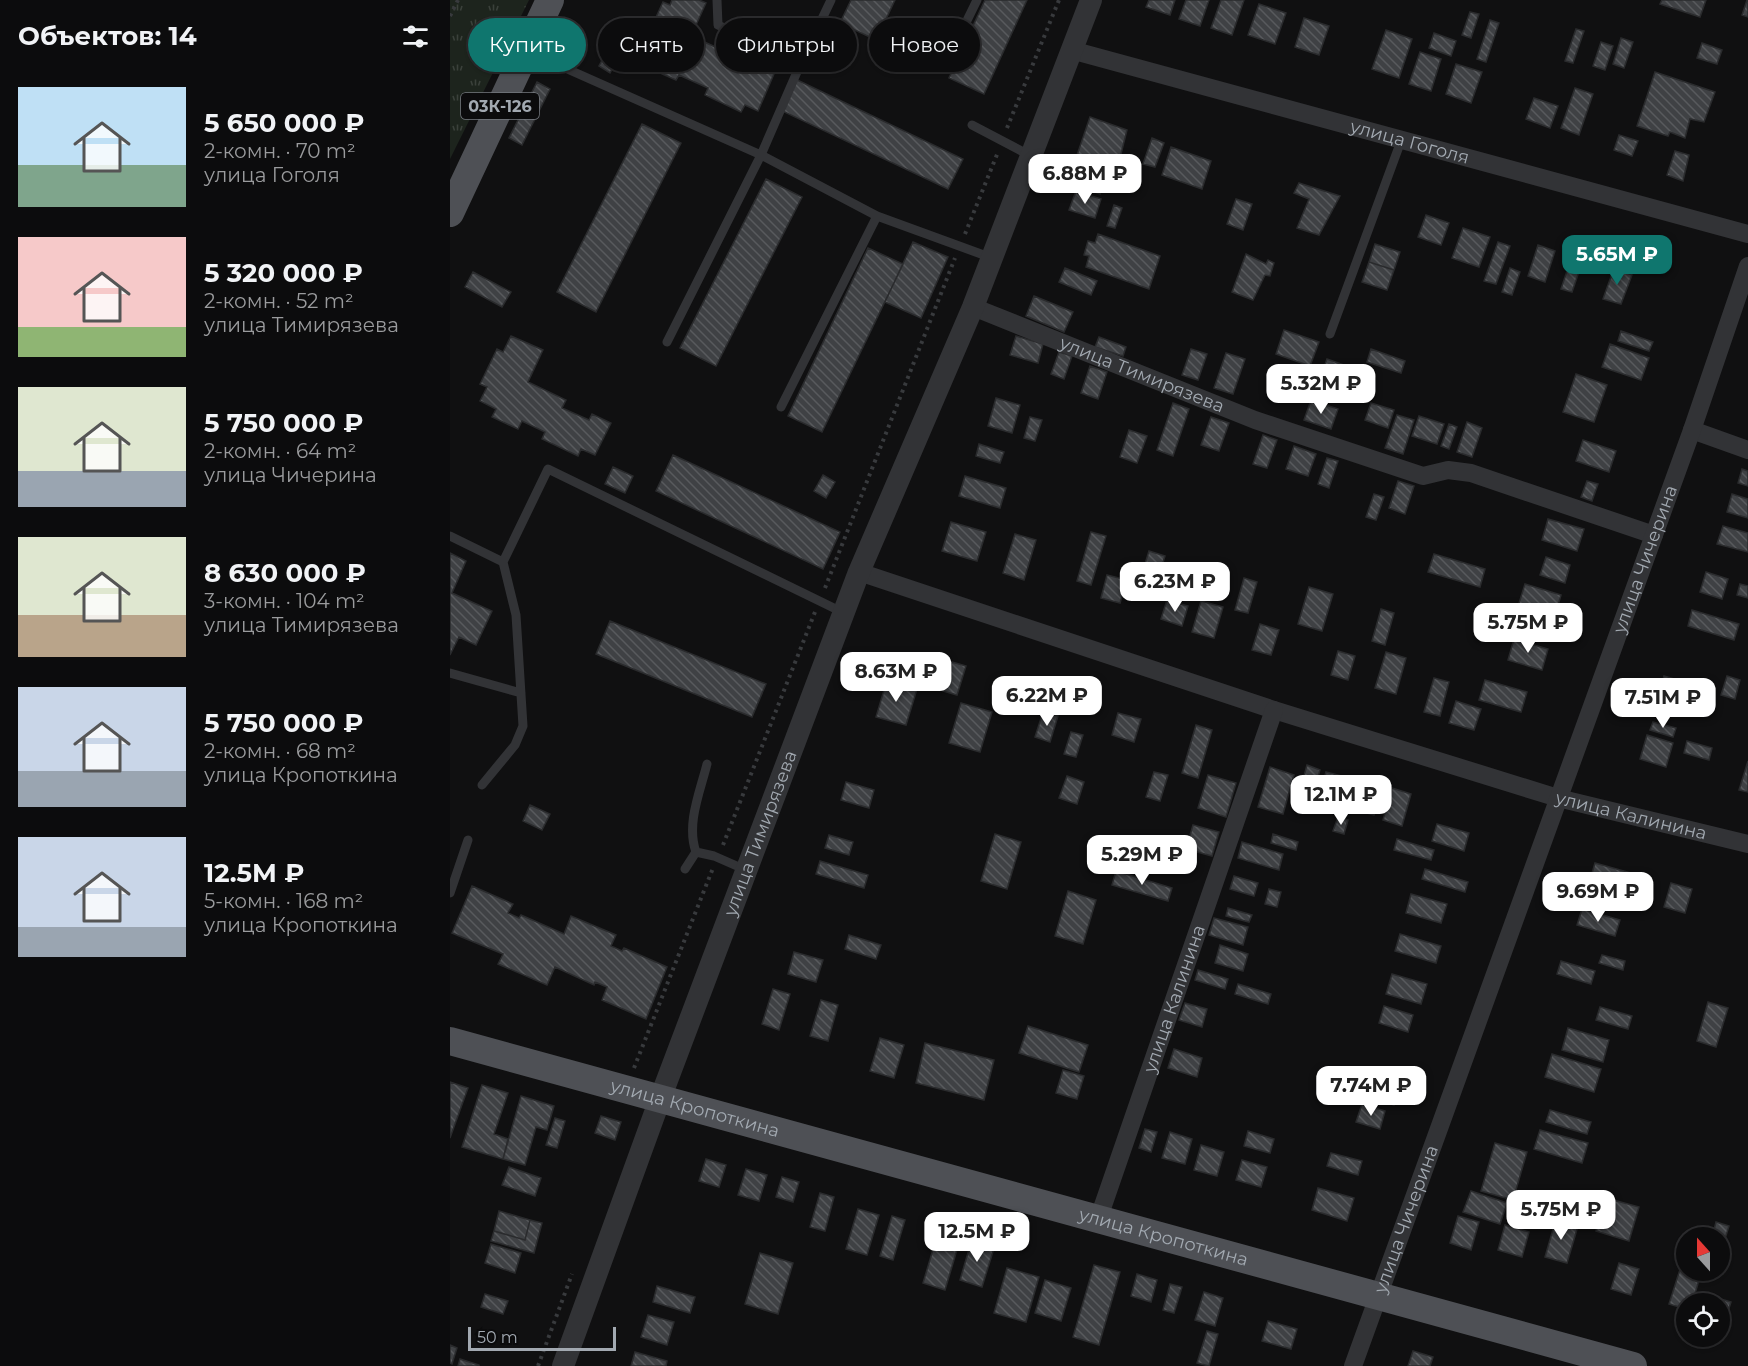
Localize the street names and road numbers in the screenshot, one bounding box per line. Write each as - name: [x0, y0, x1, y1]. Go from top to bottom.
- road number: 03К-126: [461, 93, 539, 119]
- street label: улица Гоголя: [1347, 115, 1472, 169]
- street label: улица Тимирязева: [1055, 331, 1227, 418]
- street label: улица Чичерина: [1608, 482, 1682, 637]
- street label: улица Тимирязева: [719, 747, 802, 920]
- street label: улица Калинина: [1552, 787, 1709, 845]
- street label: улица Калинина: [1138, 922, 1210, 1076]
- street label: улица Кропоткина: [607, 1074, 782, 1142]
- street label: улица Чичерина: [1369, 1142, 1443, 1297]
- street label: улица Кропоткина: [1076, 1203, 1251, 1271]

